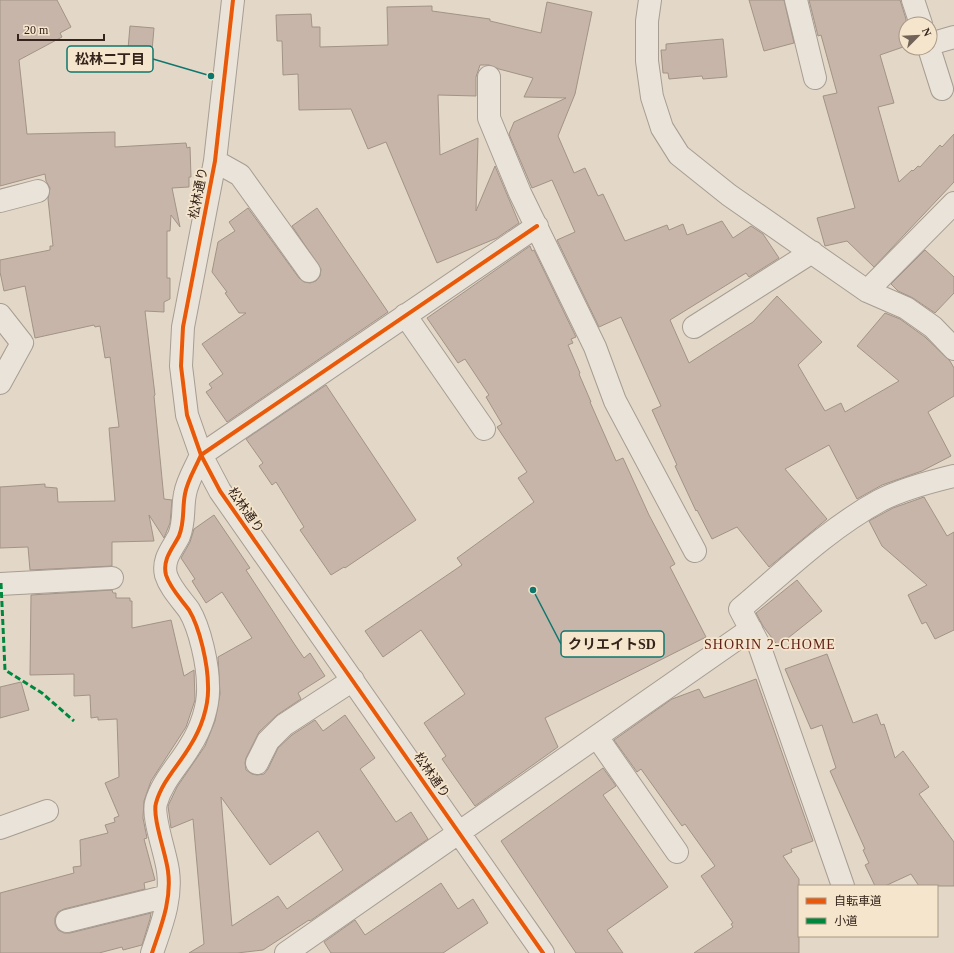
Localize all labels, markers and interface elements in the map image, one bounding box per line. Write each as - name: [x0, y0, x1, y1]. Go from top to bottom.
- scale bar: [18, 16, 104, 42]
- north arrow: [898, 16, 938, 56]
- text: 20 m: [24, 23, 49, 37]
- text: N: [920, 26, 934, 38]
- callout: 松林二丁目: [67, 46, 153, 72]
- text: 松林二丁目: [75, 52, 145, 67]
- street label: 松林通り: [186, 166, 210, 220]
- street label: 松林通り: [225, 484, 267, 536]
- callout: クリエイトSD: [561, 631, 664, 657]
- text: クリエイトSD: [568, 637, 656, 652]
- district label: SHORIN 2-CHOME: [704, 637, 836, 652]
- street label: 松林通り: [411, 749, 453, 801]
- legend: [798, 885, 938, 937]
- text: 自転車道: [834, 894, 882, 908]
- text: 小道: [834, 914, 858, 928]

